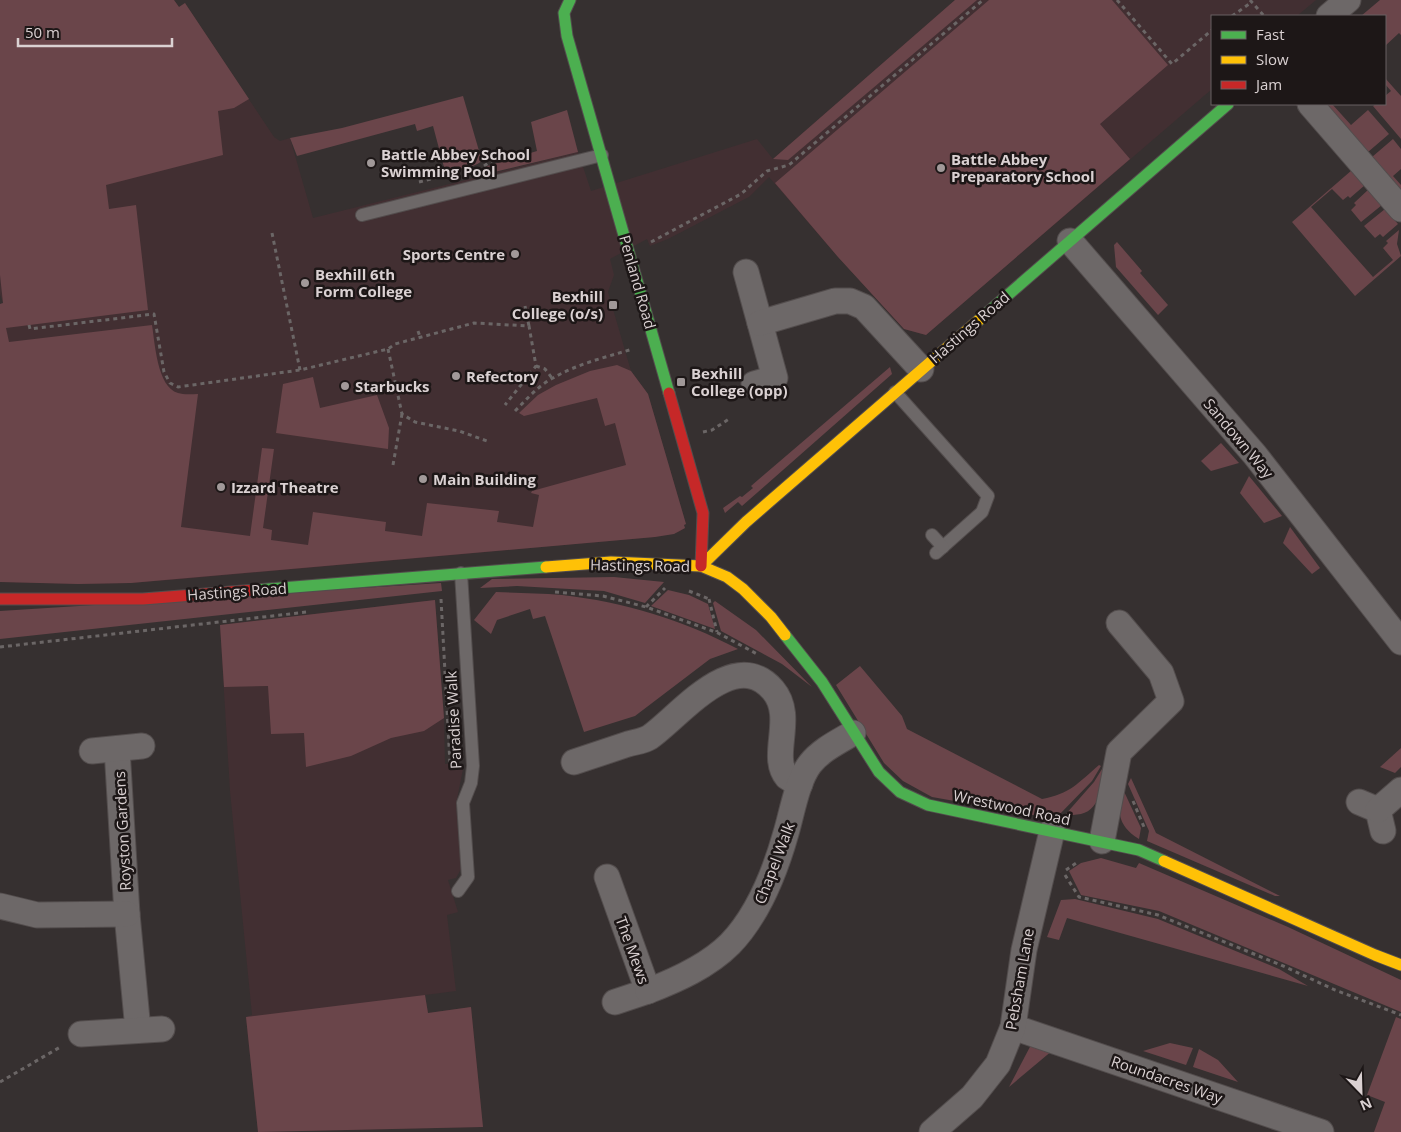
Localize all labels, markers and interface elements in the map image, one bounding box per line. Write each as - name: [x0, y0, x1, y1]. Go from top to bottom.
- scale bar: [18, 15, 171, 47]
- legend: [1211, 15, 1386, 105]
- text: 50 m: [25, 22, 60, 42]
- text: Fast: [1256, 24, 1285, 44]
- text: Slow: [1256, 49, 1289, 69]
- text: Jam: [1254, 74, 1282, 94]
- place label: Battle Abbey School Swimming Pool: [381, 144, 530, 181]
- place label: Battle Abbey Preparatory School: [951, 149, 1095, 186]
- marker: Battle Abbey School Swimming Pool: [365, 157, 377, 169]
- marker: Battle Abbey Preparatory School: [935, 162, 947, 174]
- street label: Penland Road: [615, 233, 661, 331]
- place label: Sports Centre: [403, 244, 505, 264]
- marker: Sports Centre: [509, 248, 521, 260]
- place label: Bexhill 6th Form College: [315, 264, 412, 301]
- marker: Bexhill 6th Form College: [299, 277, 311, 289]
- place label: Bexhill College (o/s): [512, 286, 603, 323]
- street label: Hastings Road: [925, 287, 1013, 367]
- marker: Bexhill College (o/s): [607, 299, 619, 311]
- place label: Bexhill College (opp): [691, 363, 788, 400]
- place label: Refectory: [466, 366, 539, 386]
- marker: Refectory: [450, 370, 462, 382]
- place label: Starbucks: [355, 376, 429, 396]
- marker: Bexhill College (opp): [675, 376, 687, 388]
- marker: Starbucks: [339, 380, 351, 392]
- street label: Sandown Way: [1200, 394, 1279, 482]
- place label: Main Building: [433, 469, 537, 489]
- marker: Main Building: [417, 473, 429, 485]
- place label: Izzard Theatre: [231, 477, 339, 497]
- marker: Izzard Theatre: [215, 481, 227, 493]
- street label: Hastings Road: [590, 554, 690, 576]
- street label: Hastings Road: [186, 578, 288, 604]
- street label: Paradise Walk: [440, 670, 466, 770]
- street label: Royston Gardens: [109, 771, 135, 891]
- street label: Wrestwood Road: [952, 785, 1072, 829]
- street label: Chapel Walk: [749, 819, 799, 907]
- street label: The Mews: [612, 913, 654, 987]
- street label: Pebsham Lane: [1000, 927, 1038, 1031]
- street label: Roundacres Way: [1109, 1051, 1226, 1108]
- north arrow: [1336, 1067, 1386, 1117]
- text: N: [1357, 1093, 1375, 1115]

